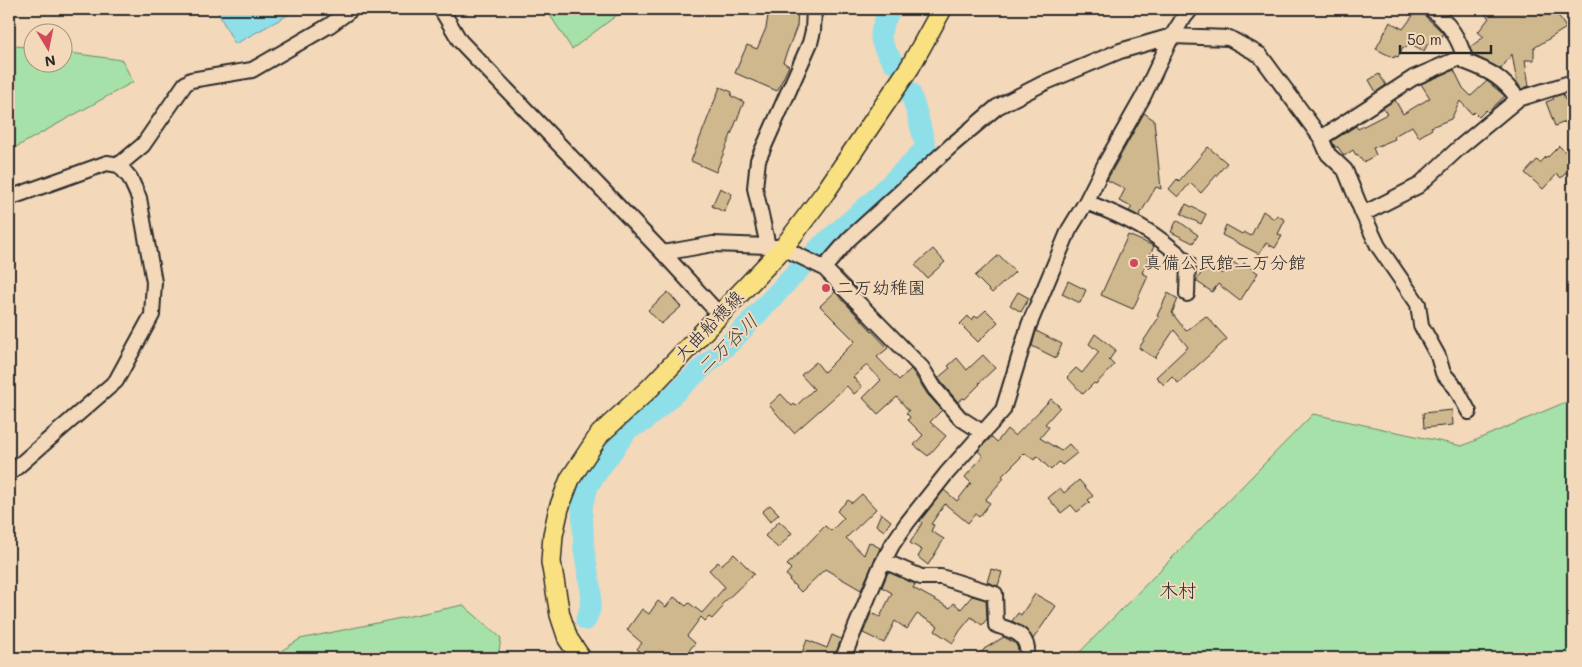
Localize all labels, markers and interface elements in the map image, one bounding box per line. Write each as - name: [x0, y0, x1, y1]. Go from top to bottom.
- north arrow: [22, 22, 72, 72]
- scale bar: [1400, 22, 1491, 54]
- text: 50 m: [1407, 29, 1442, 49]
- text: N: [43, 51, 57, 72]
- place label: 真備公民館二万分館: [1144, 250, 1306, 274]
- marker: 真備公民館二万分館: [1128, 257, 1140, 269]
- place label: 二万幼稚園: [836, 275, 926, 299]
- marker: 二万幼稚園: [820, 282, 832, 294]
- street label: 大曲船穂線: [668, 285, 748, 366]
- water label: 二万谷川: [691, 308, 763, 379]
- district label: 木村: [1159, 577, 1197, 602]

